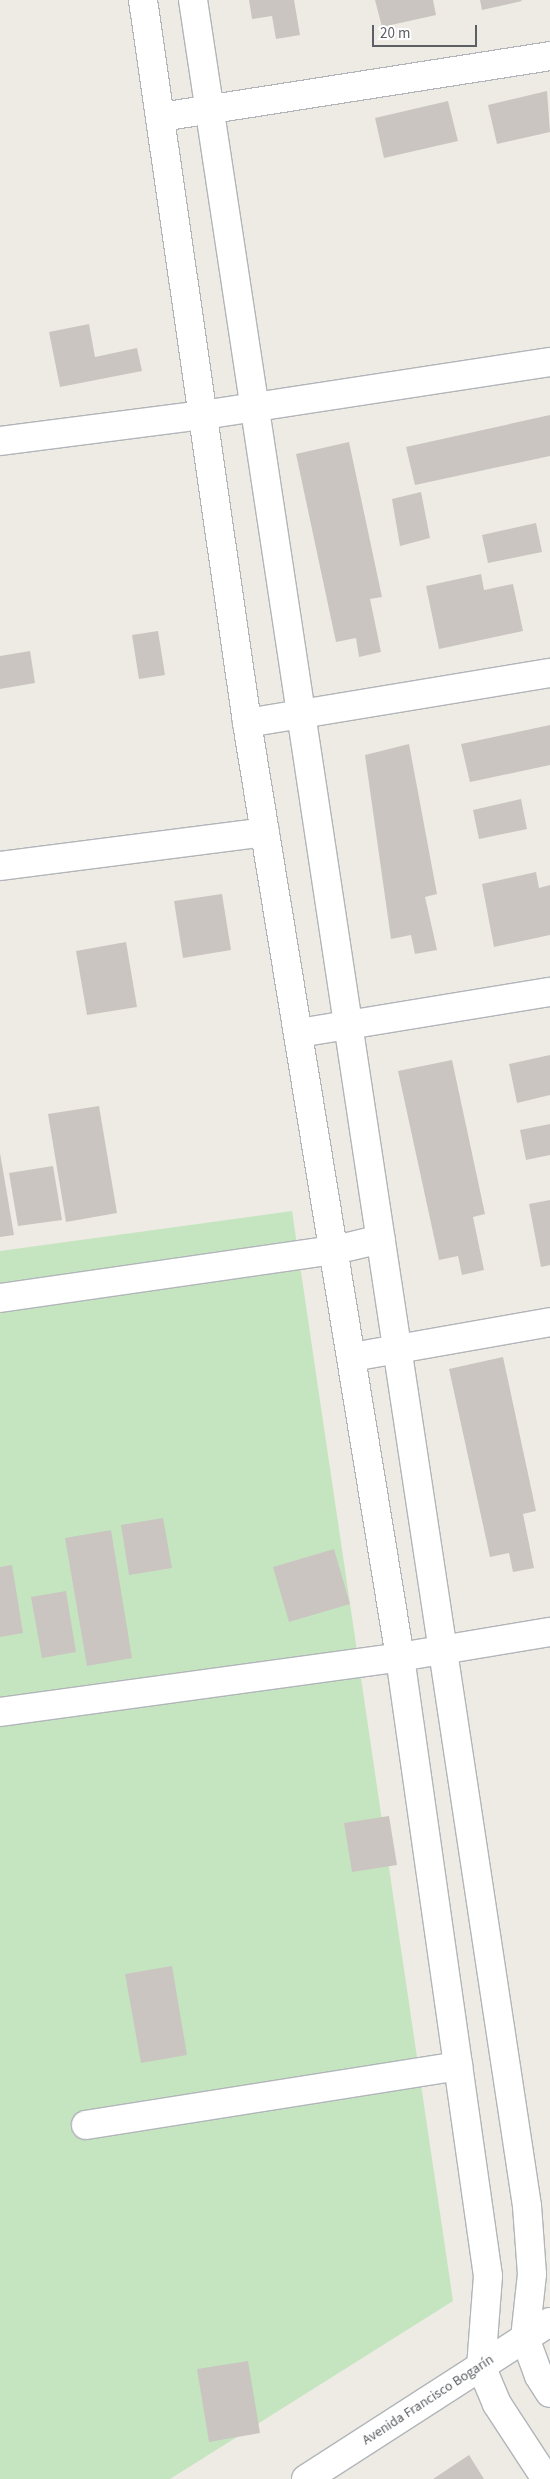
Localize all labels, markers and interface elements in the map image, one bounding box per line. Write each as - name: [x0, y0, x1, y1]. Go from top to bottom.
- scale bar: [375, 15, 480, 47]
- text: 20 m: [380, 23, 410, 44]
- street label: Avenida Francisco Bogarín: [359, 2351, 497, 2449]

